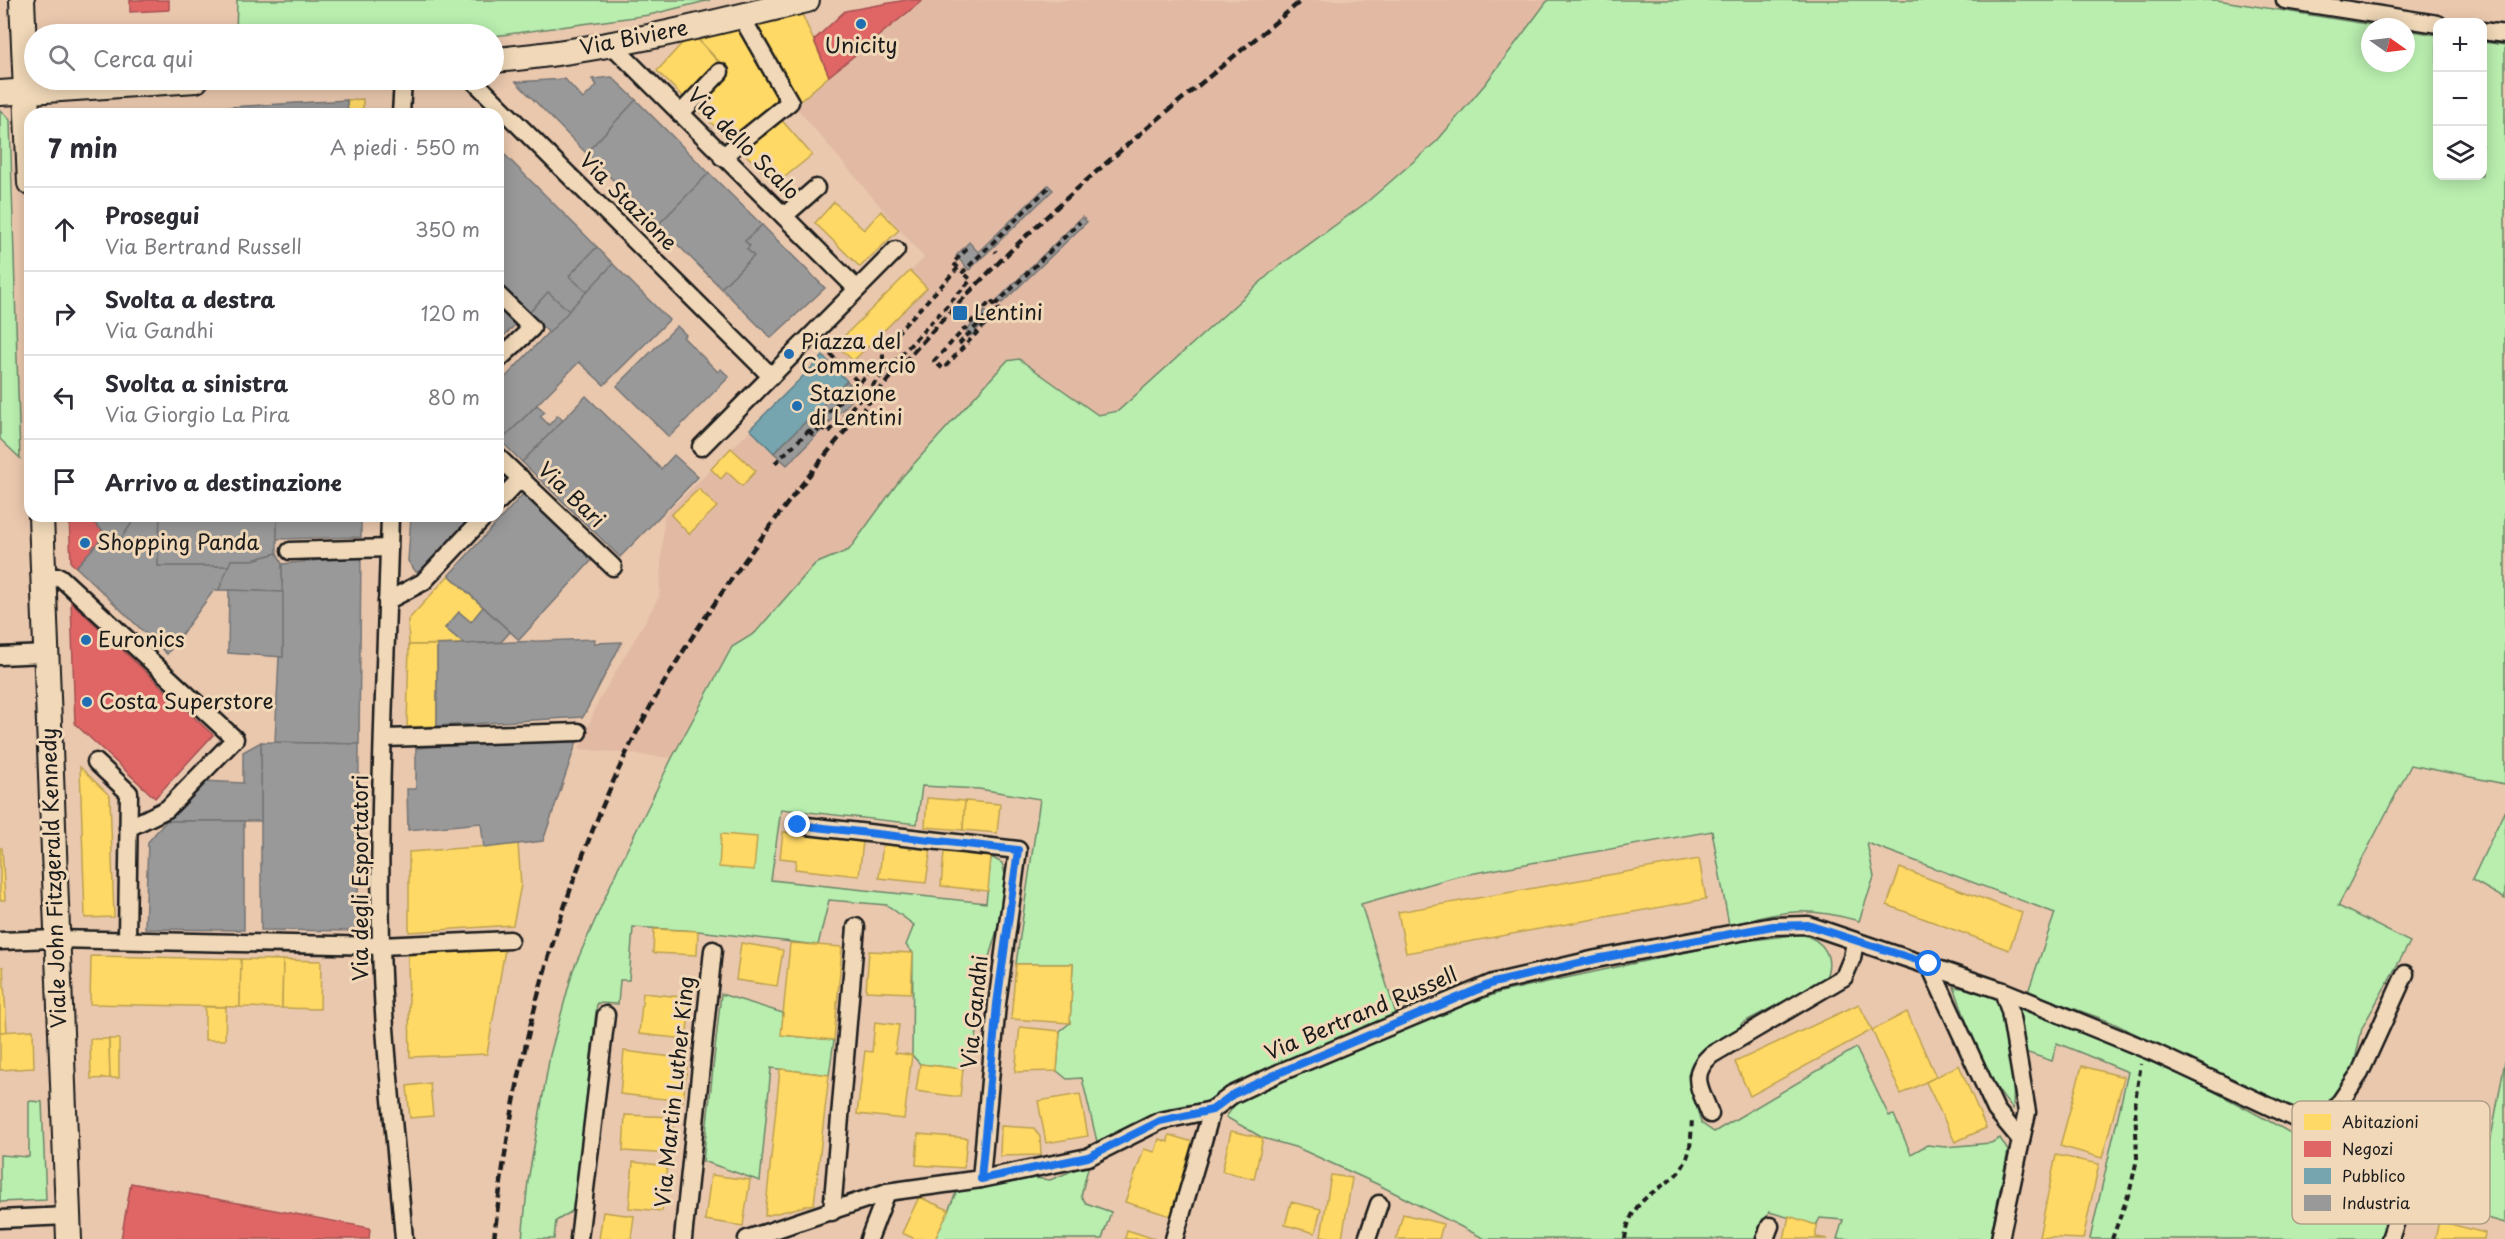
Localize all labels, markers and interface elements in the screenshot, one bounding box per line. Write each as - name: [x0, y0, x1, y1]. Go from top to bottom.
- street label: Via Biviere: [577, 10, 690, 62]
- marker: Unicity: [854, 17, 868, 31]
- north arrow: [2361, 18, 2415, 72]
- map controls: [2433, 18, 2487, 180]
- button: +: [2433, 18, 2487, 72]
- search box: [24, 24, 504, 90]
- place label: Unicity: [824, 28, 898, 60]
- icon: search: [45, 41, 78, 74]
- text: Cerca qui: [93, 41, 193, 74]
- button: −: [2433, 72, 2487, 126]
- street label: Via dello Scalo: [681, 79, 808, 206]
- button: layers: [2433, 126, 2487, 180]
- text: 7 min: [48, 128, 118, 167]
- text: A piedi · 550 m: [330, 132, 480, 162]
- street label: Via Stazione: [573, 144, 686, 257]
- text: Prosegui: [105, 198, 199, 231]
- icon: ahead: [48, 213, 81, 246]
- text: 350 m: [415, 214, 480, 244]
- text: Via Bertrand Russell: [105, 231, 302, 261]
- text: Svolta a destra: [105, 282, 275, 315]
- place label: Lentini: [974, 295, 1043, 327]
- icon: right: [48, 297, 81, 330]
- text: 120 m: [421, 298, 480, 328]
- marker: Lentini: [951, 304, 969, 322]
- text: Via Gandhi: [105, 315, 214, 345]
- place label: Piazza del Commercio: [801, 324, 916, 380]
- marker: Piazza del Commercio: [782, 347, 796, 361]
- text: Svolta a sinistra: [105, 366, 288, 399]
- place label: Stazione di Lentini: [809, 376, 903, 432]
- icon: left: [48, 381, 81, 414]
- text: 80 m: [428, 382, 480, 412]
- text: Via Giorgio La Pira: [105, 399, 290, 429]
- marker: Stazione di Lentini: [790, 399, 804, 413]
- street label: Via Bari: [531, 453, 613, 534]
- icon: arrive: [48, 465, 81, 498]
- text: Arrivo a destinazione: [105, 465, 342, 498]
- place label: Shopping Panda: [97, 525, 259, 557]
- marker: Shopping Panda: [78, 536, 92, 550]
- place label: Euronics: [98, 622, 185, 654]
- marker: Euronics: [79, 633, 93, 647]
- place label: Costa Superstore: [99, 684, 274, 716]
- marker: Costa Superstore: [80, 695, 94, 709]
- street label: Viale John Fitzgerald Kennedy: [31, 727, 73, 1029]
- street label: Via degli Esportatori: [343, 775, 375, 981]
- route end: [784, 811, 810, 837]
- route start: [1915, 950, 1941, 976]
- street label: Via Gandhi: [951, 953, 995, 1070]
- street label: Via Bertrand Russell: [1259, 957, 1462, 1067]
- street label: Via Martin Luther King: [645, 974, 701, 1209]
- legend: [2292, 1101, 2490, 1224]
- text: Abitazioni: [2342, 1109, 2419, 1133]
- text: Negozi: [2342, 1136, 2393, 1160]
- text: Pubblico: [2342, 1163, 2406, 1187]
- text: Industria: [2342, 1190, 2410, 1214]

